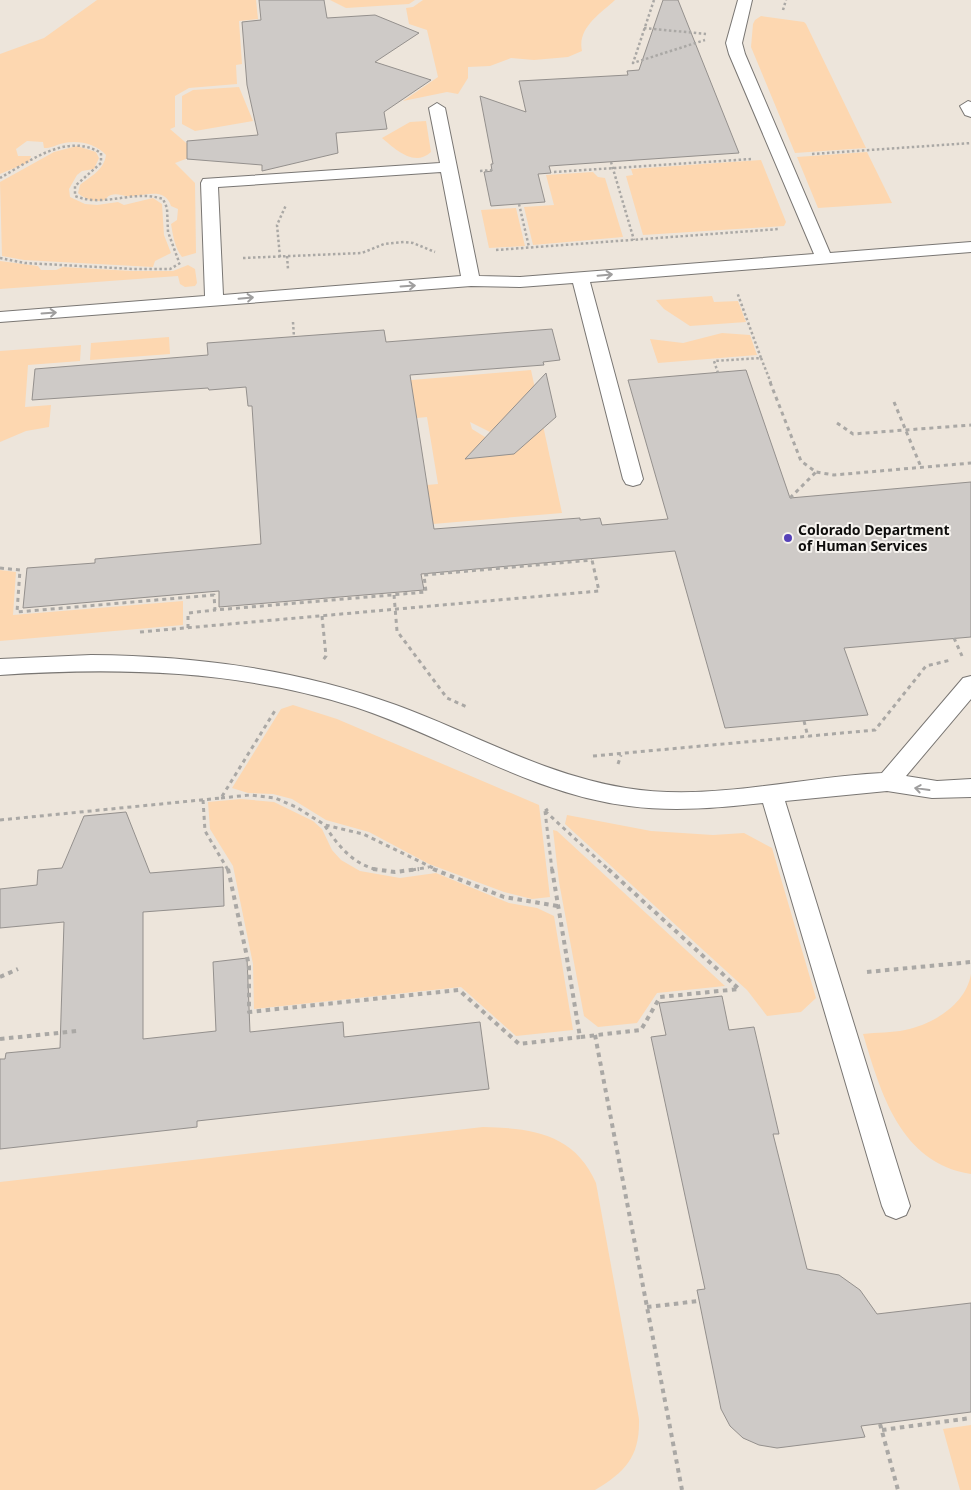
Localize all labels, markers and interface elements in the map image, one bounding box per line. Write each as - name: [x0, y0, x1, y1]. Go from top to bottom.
- one-way arrow: [596, 271, 612, 280]
- one-way arrow: [399, 281, 415, 291]
- one-way arrow: [237, 294, 253, 303]
- one-way arrow: [40, 309, 56, 318]
- place label: Colorado Department of Human Services: [798, 520, 950, 555]
- marker: Colorado Department of Human Services: [782, 532, 794, 544]
- one-way arrow: [915, 783, 931, 793]

